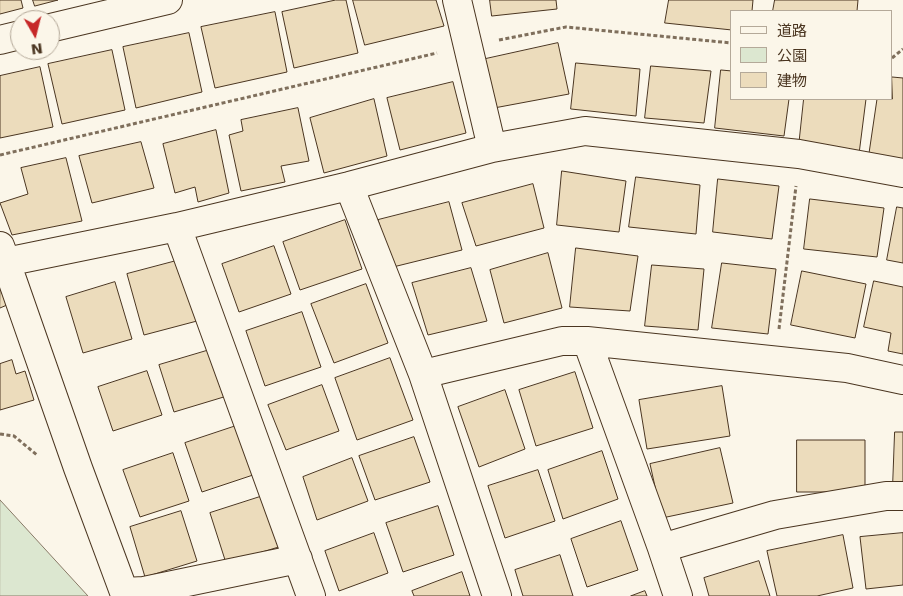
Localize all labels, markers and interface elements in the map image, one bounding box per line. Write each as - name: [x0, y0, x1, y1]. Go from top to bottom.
- north arrow: [10, 10, 60, 60]
- legend: [730, 10, 893, 100]
- text: 道路: [777, 22, 807, 40]
- text: N: [30, 40, 44, 58]
- text: 公園: [777, 47, 807, 65]
- text: 建物: [777, 72, 807, 90]

